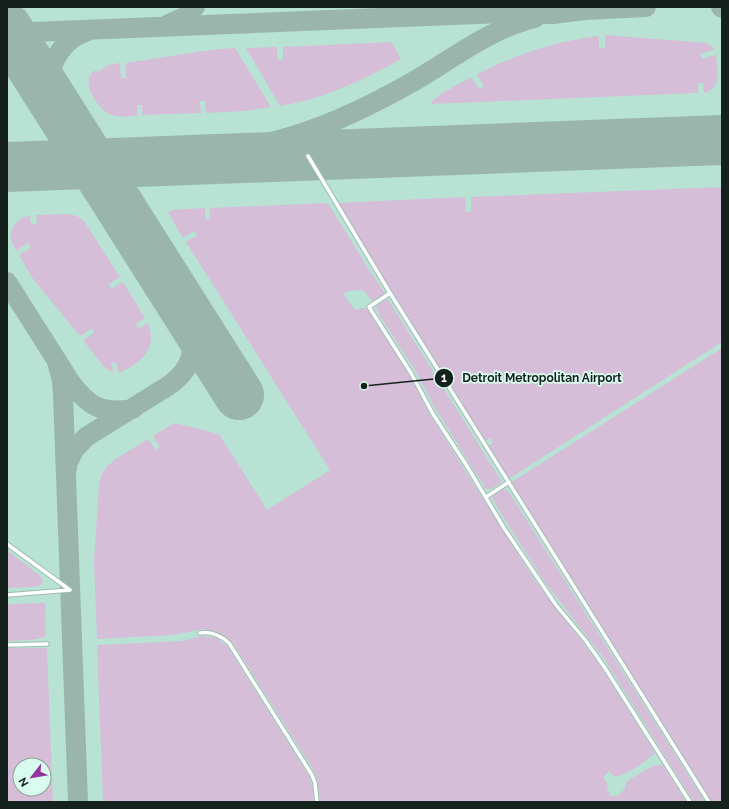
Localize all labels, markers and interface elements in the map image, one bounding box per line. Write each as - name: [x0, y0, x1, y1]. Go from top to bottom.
- callout: Detroit Metropolitan Airport: [434, 366, 629, 390]
- text: 1: [441, 371, 447, 385]
- text: Detroit Metropolitan Airport: [462, 371, 622, 385]
- north arrow: [12, 757, 52, 797]
- text: N: [16, 775, 32, 789]

